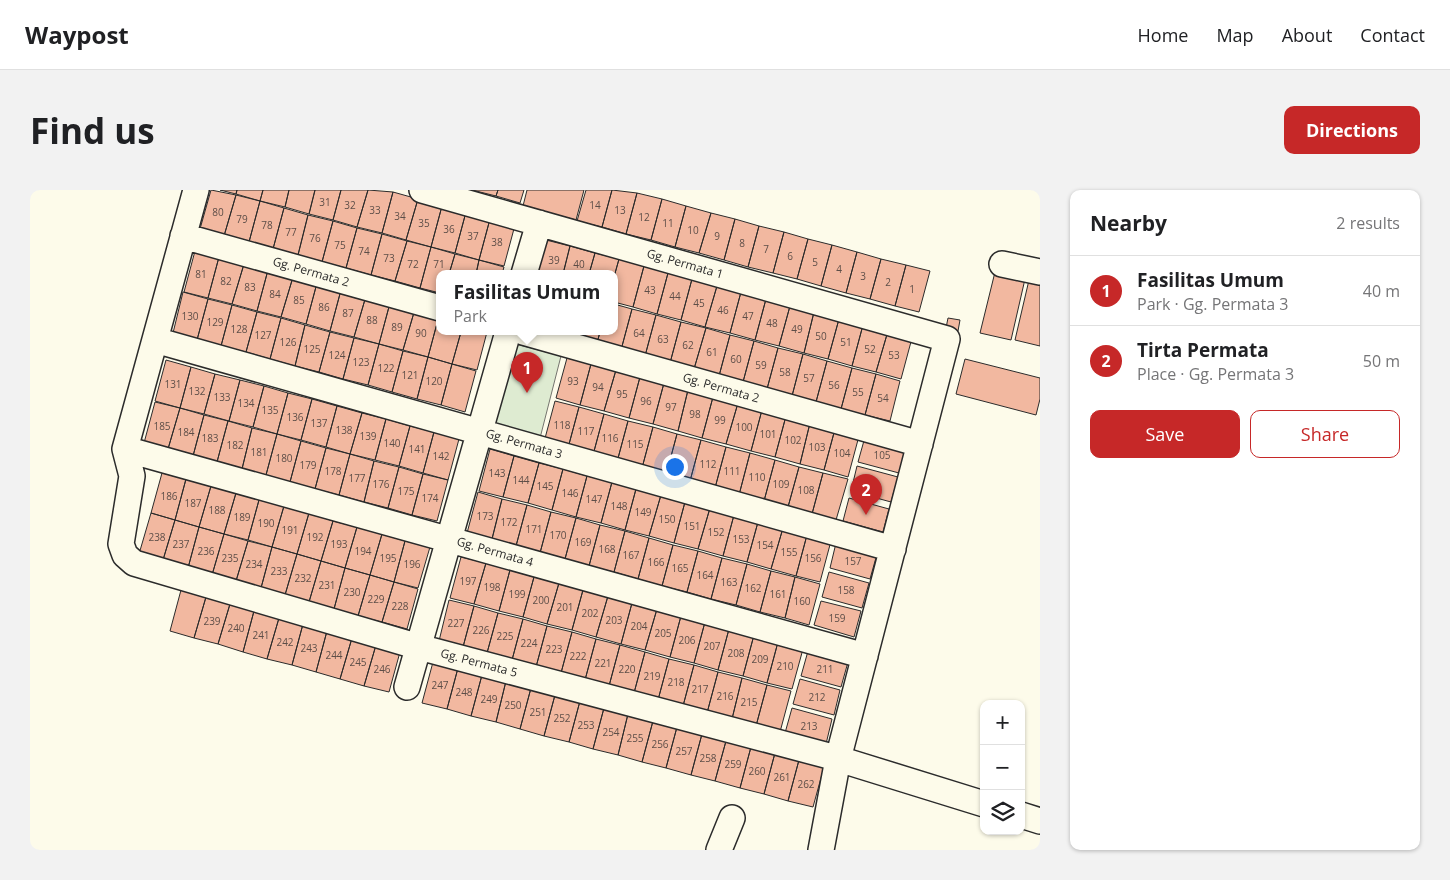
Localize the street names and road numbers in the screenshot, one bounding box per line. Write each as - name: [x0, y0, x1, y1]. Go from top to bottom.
- street label: Gg. Permata 1: [645, 244, 725, 283]
- street label: Gg. Permata 2: [271, 252, 352, 291]
- street label: Gg. Permata 2: [681, 368, 762, 407]
- street label: Gg. Permata 3: [484, 424, 565, 463]
- street label: Gg. Permata 4: [455, 532, 536, 571]
- street label: Gg. Permata 5: [439, 644, 520, 681]

